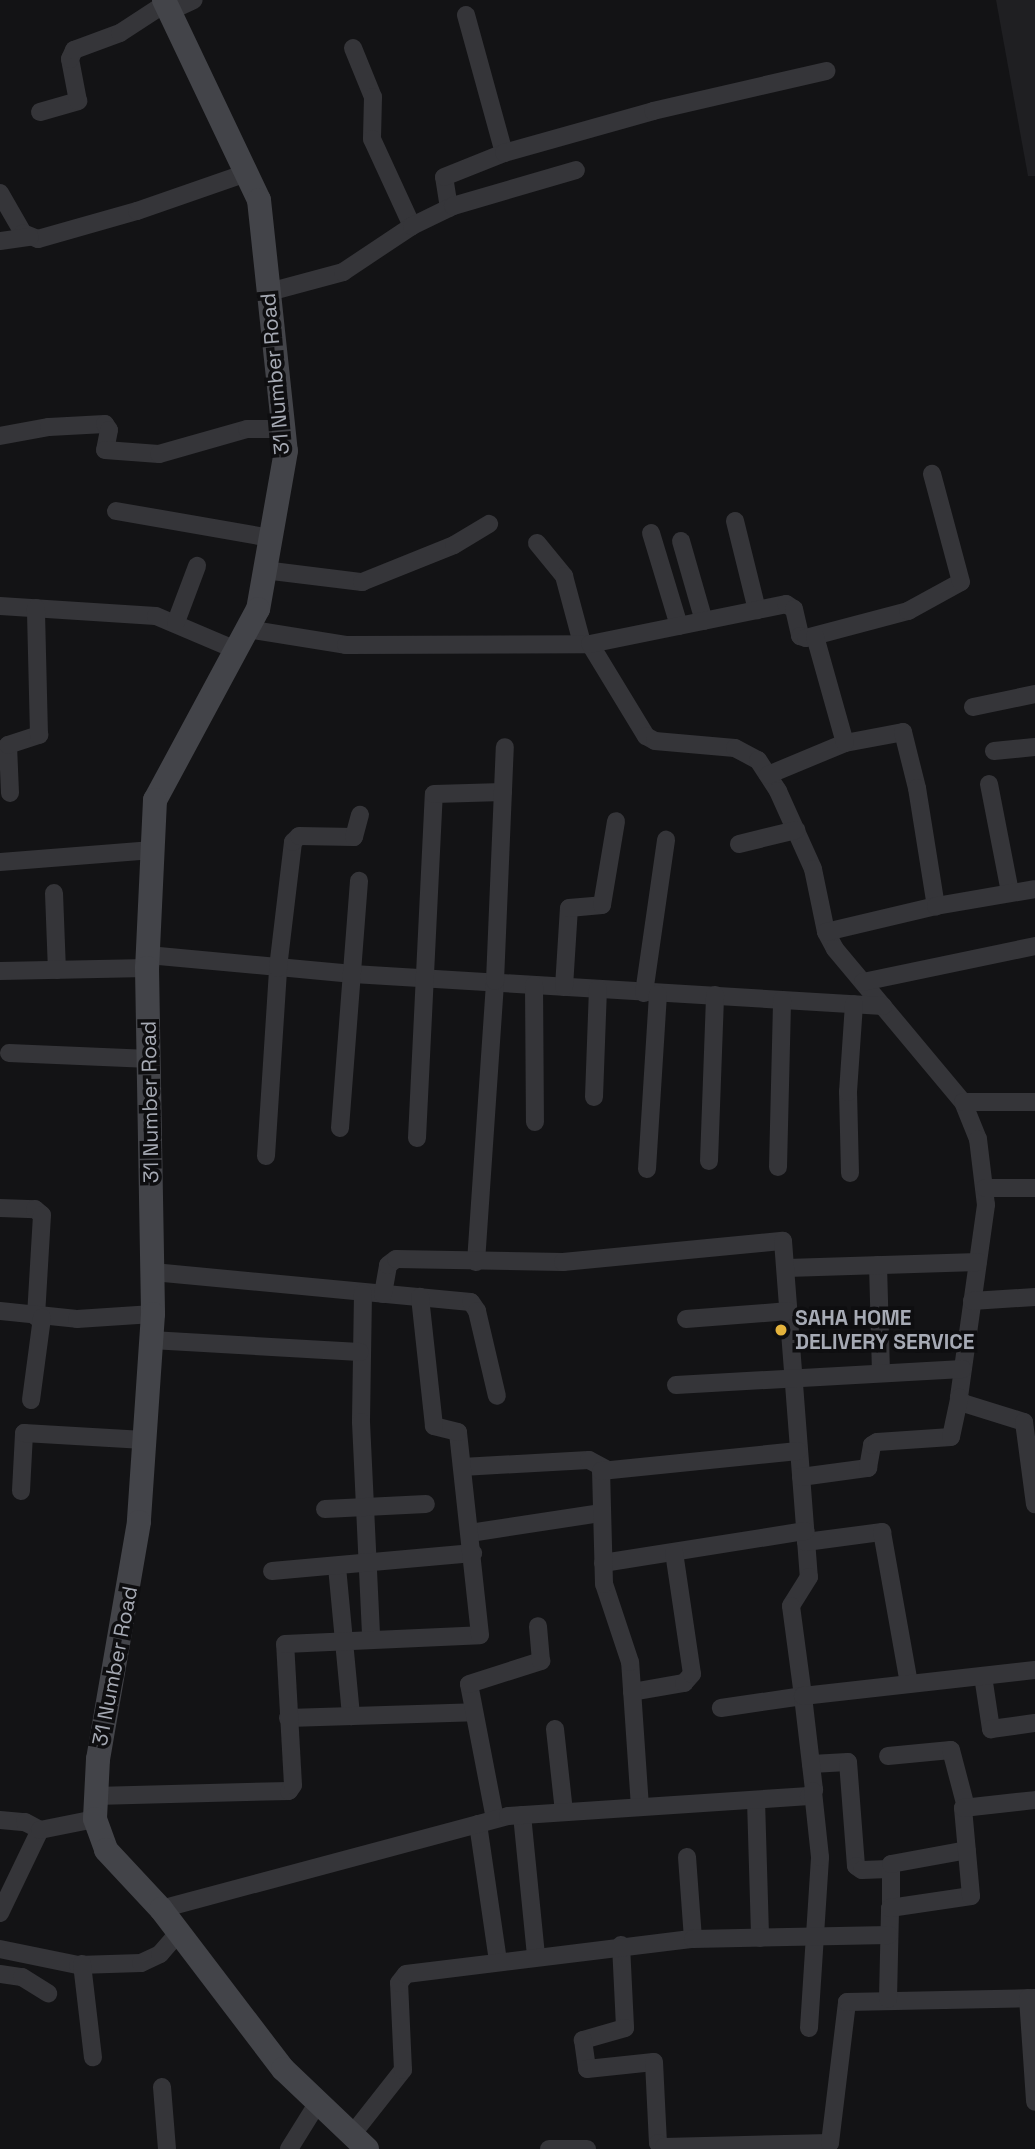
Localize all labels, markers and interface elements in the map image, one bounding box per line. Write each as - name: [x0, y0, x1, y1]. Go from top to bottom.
- street label: 31 Number Road: [255, 292, 295, 456]
- street label: 31 Number Road: [136, 1021, 164, 1183]
- place label: SAHA HOME DELIVERY SERVICE: [795, 1305, 975, 1355]
- marker: SAHA HOME DELIVERY SERVICE: [773, 1322, 789, 1338]
- street label: 31 Number Road: [87, 1584, 143, 1748]

